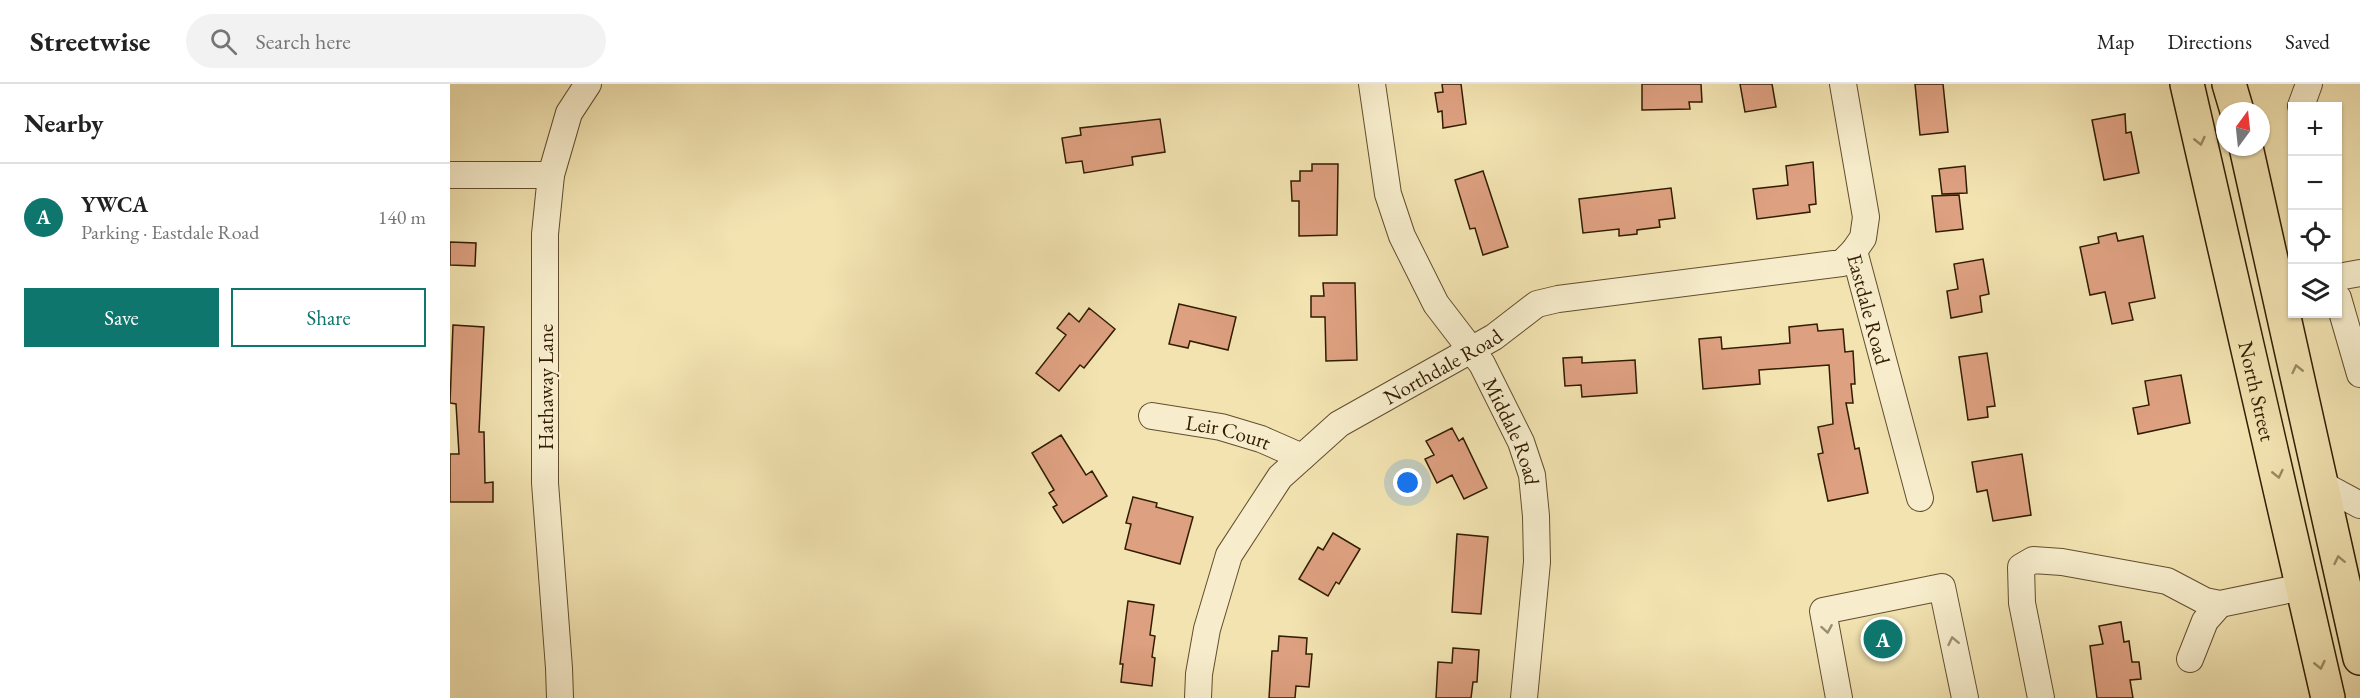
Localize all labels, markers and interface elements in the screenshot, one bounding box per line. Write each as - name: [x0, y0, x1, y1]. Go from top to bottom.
- search box: [186, 14, 606, 68]
- text: Streetwise: [30, 23, 150, 59]
- icon: search: [207, 25, 240, 58]
- text: Search here: [255, 27, 351, 56]
- text: Map: [2097, 28, 2134, 55]
- text: Directions: [2167, 28, 2252, 55]
- text: Saved: [2285, 28, 2330, 55]
- north arrow: [2216, 102, 2270, 156]
- map controls: [2288, 102, 2342, 318]
- button: +: [2288, 102, 2342, 156]
- text: Nearby: [24, 106, 104, 140]
- one-way arrow: [2193, 136, 2206, 146]
- button: −: [2288, 156, 2342, 210]
- text: YWCA: [81, 190, 148, 219]
- text: A: [36, 204, 51, 230]
- text: 140 m: [378, 204, 426, 230]
- button: locate: [2288, 210, 2342, 264]
- text: Parking · Eastdale Road: [81, 219, 259, 245]
- street label: Eastdale Road: [1842, 251, 1897, 368]
- button: layers: [2288, 264, 2342, 318]
- button: Save: [24, 288, 219, 347]
- button: Share: [231, 288, 426, 347]
- street label: Northdale Road: [1378, 322, 1508, 410]
- street label: Hathaway Lane: [532, 324, 559, 450]
- street label: North Street: [2233, 338, 2282, 444]
- one-way arrow: [2291, 365, 2304, 375]
- street label: Middale Road: [1477, 373, 1546, 486]
- street label: Leir Court: [1184, 408, 1276, 455]
- your location: [1393, 468, 1422, 497]
- one-way arrow: [2270, 469, 2283, 479]
- one-way arrow: [2333, 555, 2346, 565]
- pin: A: [1864, 616, 1902, 662]
- one-way arrow: [1820, 624, 1832, 634]
- one-way arrow: [1947, 636, 1960, 646]
- one-way arrow: [2313, 659, 2326, 669]

